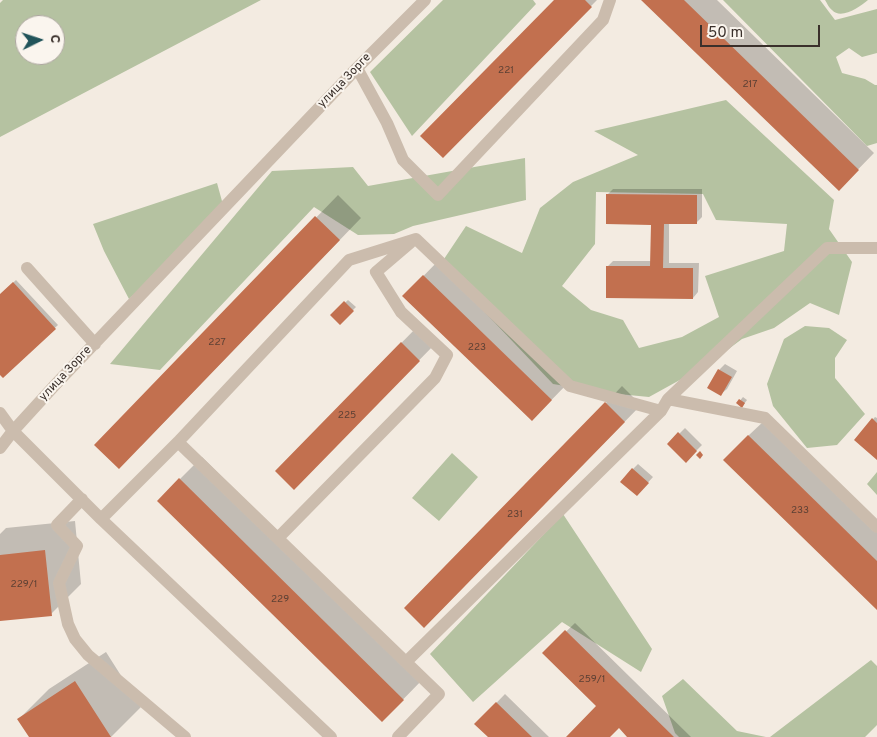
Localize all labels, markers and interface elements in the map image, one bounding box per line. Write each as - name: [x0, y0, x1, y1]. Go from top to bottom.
- north arrow: [15, 15, 65, 65]
- scale bar: [702, 15, 822, 47]
- text: 50 m: [708, 24, 743, 43]
- text: С: [46, 34, 63, 44]
- street label: улица Зорге: [315, 51, 375, 111]
- house number: 221: [498, 65, 514, 77]
- house number: 217: [742, 79, 758, 91]
- house number: 227: [208, 337, 226, 349]
- house number: 223: [468, 342, 486, 354]
- street label: улица Зорге: [37, 343, 95, 405]
- house number: 225: [338, 410, 356, 422]
- house number: 233: [791, 505, 809, 517]
- house number: 231: [507, 509, 523, 521]
- house number: 229/1: [11, 579, 37, 591]
- house number: 229: [271, 594, 289, 606]
- house number: 259/1: [579, 674, 605, 686]

